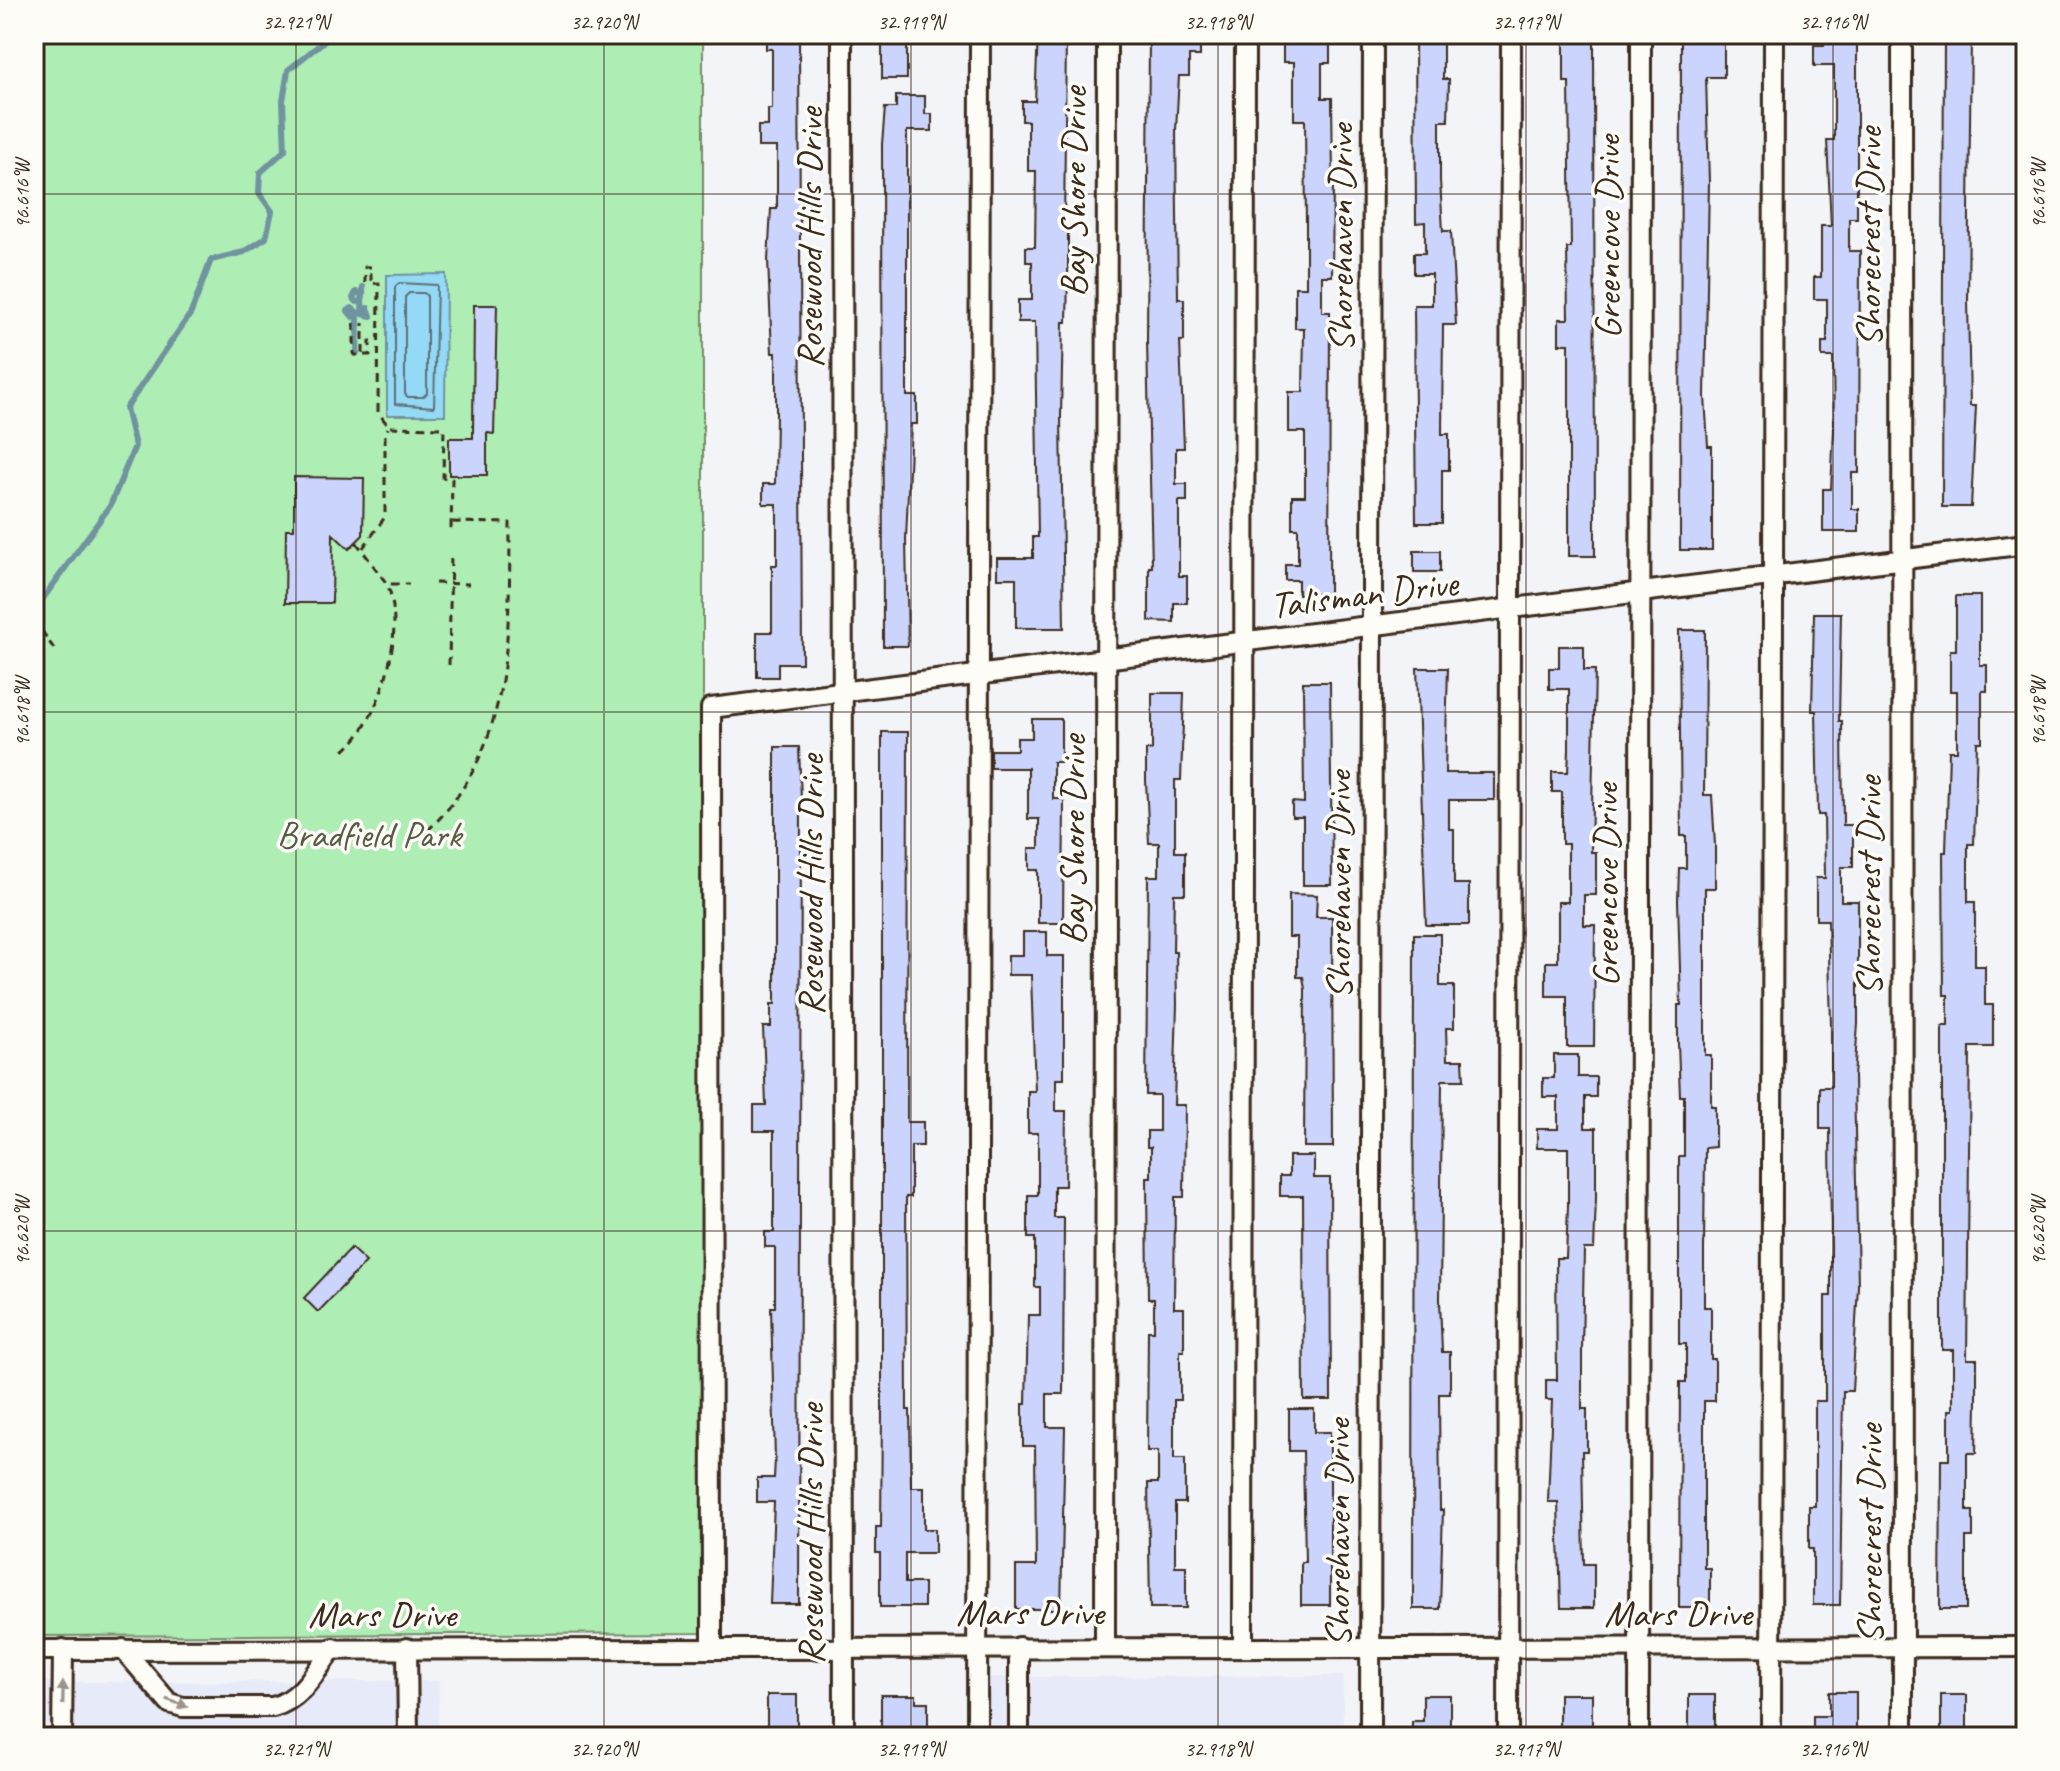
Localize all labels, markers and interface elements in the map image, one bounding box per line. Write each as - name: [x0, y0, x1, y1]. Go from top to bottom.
- text: 32.921°N: [263, 10, 332, 35]
- text: 32.920°N: [571, 10, 640, 35]
- text: 32.919°N: [878, 10, 947, 35]
- text: 32.918°N: [1185, 10, 1254, 35]
- text: 32.917°N: [1493, 10, 1562, 35]
- text: 32.916°N: [1800, 10, 1869, 35]
- street label: Bay Shore Drive: [1050, 84, 1097, 297]
- street label: Rosewood Hills Drive: [786, 105, 833, 368]
- street label: Shorehaven Drive: [1317, 121, 1364, 352]
- street label: Shorecrest Drive: [1845, 125, 1892, 347]
- street label: Greencove Drive: [1584, 133, 1631, 339]
- text: 96.616°W: [10, 156, 35, 229]
- text: 96.616°W: [2026, 156, 2051, 229]
- street label: Talisman Drive: [1268, 559, 1463, 629]
- text: 96.618°W: [10, 674, 35, 747]
- text: 96.618°W: [2026, 674, 2051, 747]
- street label: Bay Shore Drive: [1049, 732, 1096, 945]
- street label: Rosewood Hills Drive: [787, 752, 834, 1015]
- street label: Shorehaven Drive: [1315, 768, 1362, 999]
- street label: Shorecrest Drive: [1845, 774, 1892, 996]
- street label: Greencove Drive: [1582, 781, 1629, 987]
- park label: Bradfield Park: [277, 811, 464, 858]
- text: 96.620°W: [10, 1193, 35, 1266]
- text: 96.620°W: [2026, 1193, 2051, 1266]
- street label: Rosewood Hills Drive: [787, 1401, 834, 1664]
- street label: Shorehaven Drive: [1314, 1416, 1361, 1647]
- street label: Shorecrest Drive: [1846, 1422, 1893, 1644]
- street label: Mars Drive: [956, 1589, 1106, 1636]
- street label: Mars Drive: [1604, 1590, 1754, 1637]
- street label: Mars Drive: [308, 1591, 458, 1638]
- one-way arrow: [57, 1680, 69, 1705]
- one-way arrow: [165, 1697, 189, 1709]
- text: 32.921°N: [263, 1737, 332, 1762]
- text: 32.920°N: [571, 1737, 640, 1762]
- text: 32.919°N: [878, 1737, 947, 1762]
- text: 32.918°N: [1185, 1737, 1254, 1762]
- text: 32.917°N: [1493, 1737, 1562, 1762]
- text: 32.916°N: [1800, 1737, 1869, 1762]

